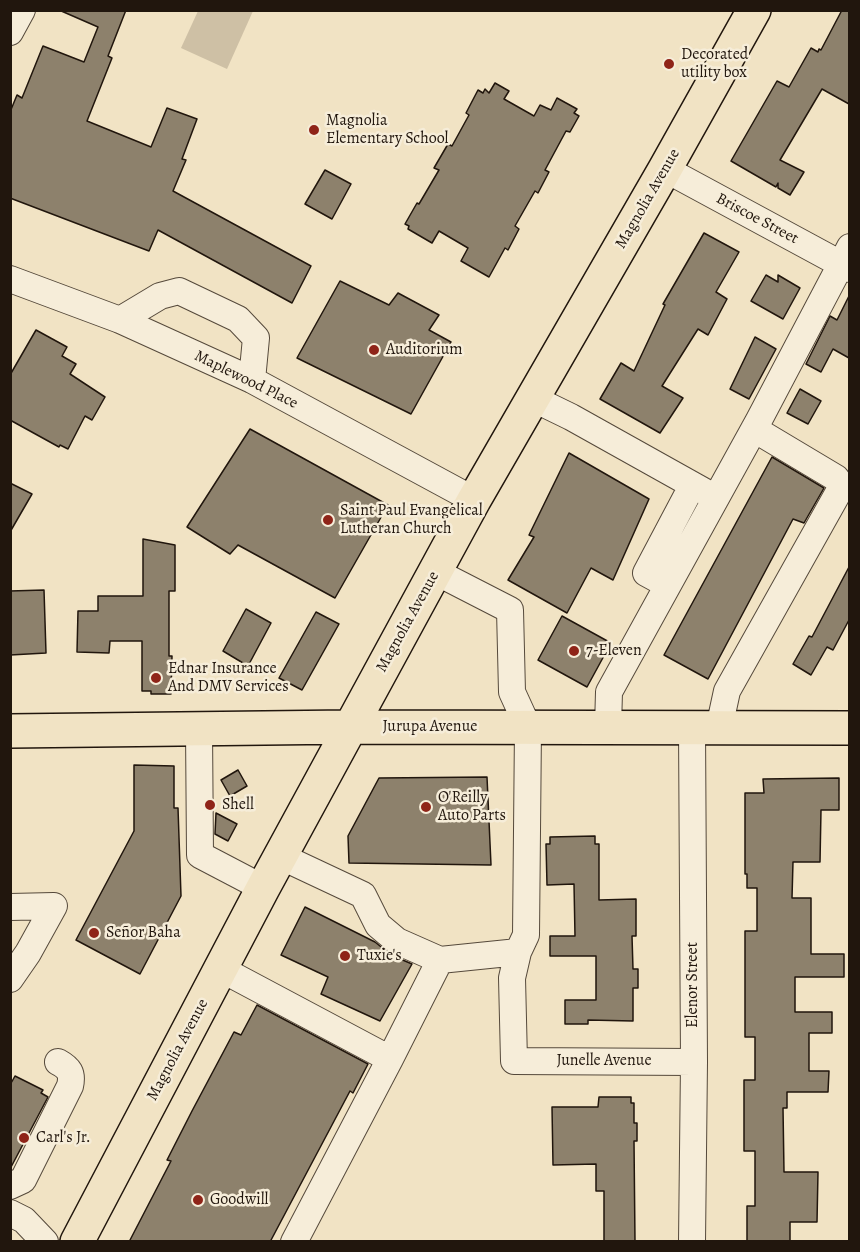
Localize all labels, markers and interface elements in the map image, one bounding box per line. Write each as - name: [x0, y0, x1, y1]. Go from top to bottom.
- place label: Decorated utility box: [681, 45, 748, 83]
- marker: Decorated utility box: [662, 57, 676, 71]
- place label: Magnolia Elementary School: [326, 111, 449, 149]
- marker: Magnolia Elementary School: [307, 123, 321, 137]
- street label: Magnolia Avenue: [612, 146, 684, 252]
- street label: Briscoe Street: [712, 189, 802, 249]
- place label: Auditorium: [386, 340, 463, 360]
- marker: Auditorium: [367, 343, 381, 357]
- street label: Maplewood Place: [191, 347, 301, 413]
- place label: Saint Paul Evangelical Lutheran Church: [340, 501, 483, 539]
- marker: Saint Paul Evangelical Lutheran Church: [321, 513, 335, 527]
- street label: Magnolia Avenue: [372, 568, 444, 676]
- place label: 7-Eleven: [586, 641, 642, 661]
- marker: 7-Eleven: [567, 644, 581, 658]
- place label: Ednar Insurance And DMV Services: [168, 659, 289, 697]
- marker: Ednar Insurance And DMV Services: [149, 671, 163, 685]
- street label: Jurupa Avenue: [383, 717, 477, 737]
- place label: O'Reilly Auto Parts: [438, 788, 506, 826]
- place label: Shell: [222, 795, 254, 815]
- marker: Shell: [203, 798, 217, 812]
- marker: O'Reilly Auto Parts: [419, 800, 433, 814]
- place label: Señor Baha: [106, 923, 181, 943]
- marker: Señor Baha: [87, 926, 101, 940]
- street label: Elenor Street: [683, 942, 703, 1028]
- place label: Tuxie's: [357, 946, 402, 966]
- marker: Tuxie's: [338, 949, 352, 963]
- street label: Magnolia Avenue: [143, 996, 213, 1104]
- street label: Junelle Avenue: [556, 1051, 652, 1071]
- place label: Carl's Jr.: [36, 1128, 91, 1148]
- marker: Carl's Jr.: [17, 1131, 31, 1145]
- place label: Goodwill: [210, 1190, 268, 1210]
- marker: Goodwill: [191, 1193, 205, 1207]

